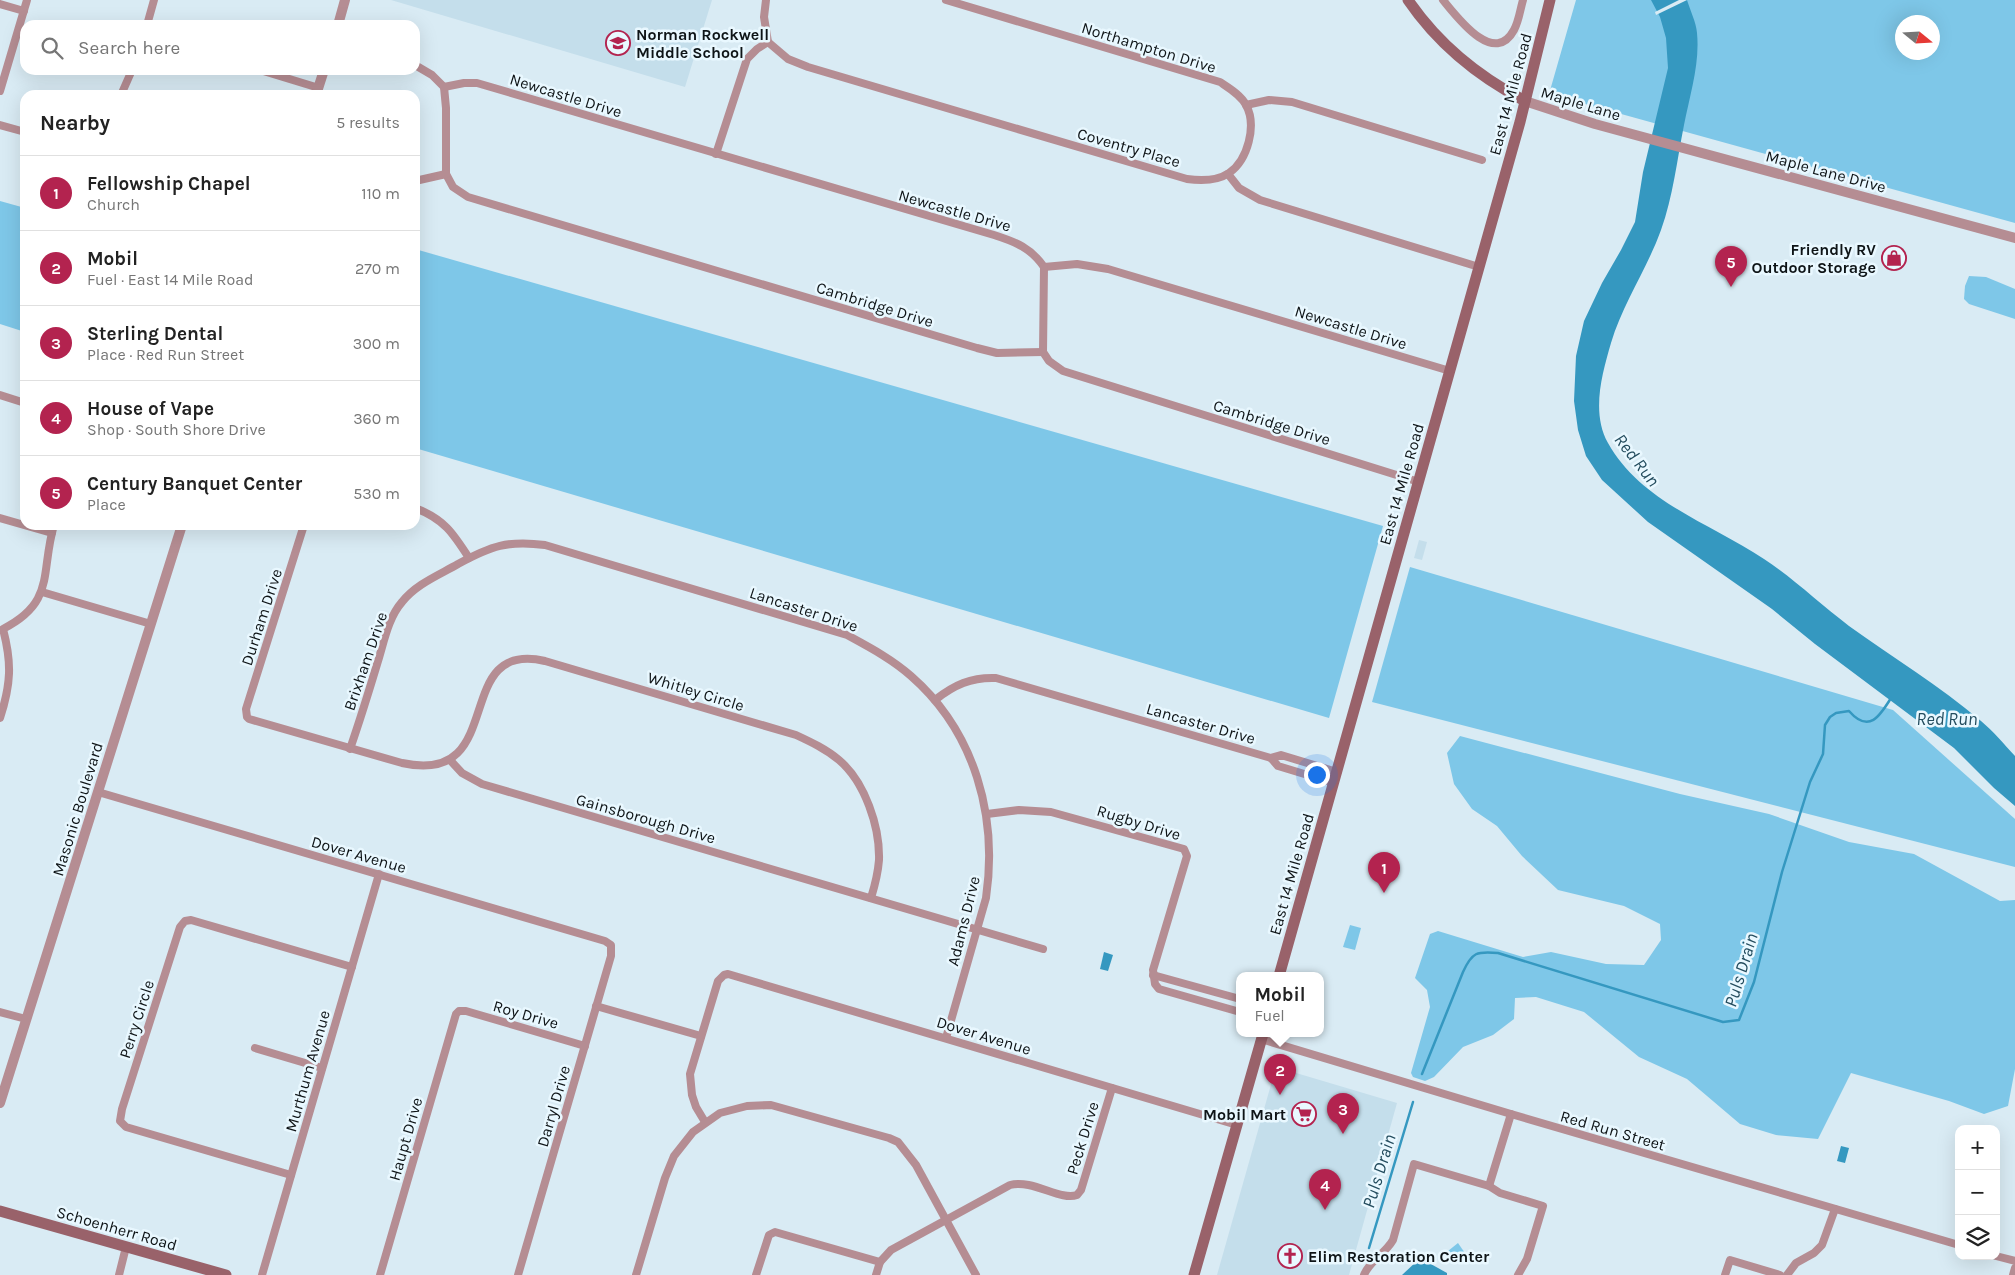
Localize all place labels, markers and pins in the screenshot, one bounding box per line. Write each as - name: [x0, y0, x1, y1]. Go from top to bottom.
- place label: Norman Rockwell Middle School: [636, 25, 769, 62]
- school or university icon: Norman Rockwell Middle School: [605, 30, 631, 56]
- place label: Friendly RV Outdoor Storage: [1751, 240, 1876, 277]
- shop icon: Friendly RV Outdoor Storage: [1881, 245, 1907, 271]
- pin: 5: [1715, 246, 1747, 287]
- pin: 1: [1368, 852, 1400, 893]
- pin: 2: [1264, 1054, 1296, 1095]
- pin: 3: [1327, 1093, 1359, 1134]
- supermarket icon: Mobil Mart: [1291, 1101, 1317, 1127]
- place label: Mobil Mart: [1203, 1105, 1286, 1124]
- pin: 4: [1309, 1169, 1341, 1210]
- church icon: Elim Restoration Center: [1277, 1243, 1303, 1269]
- place label: Elim Restoration Center: [1308, 1247, 1490, 1266]

